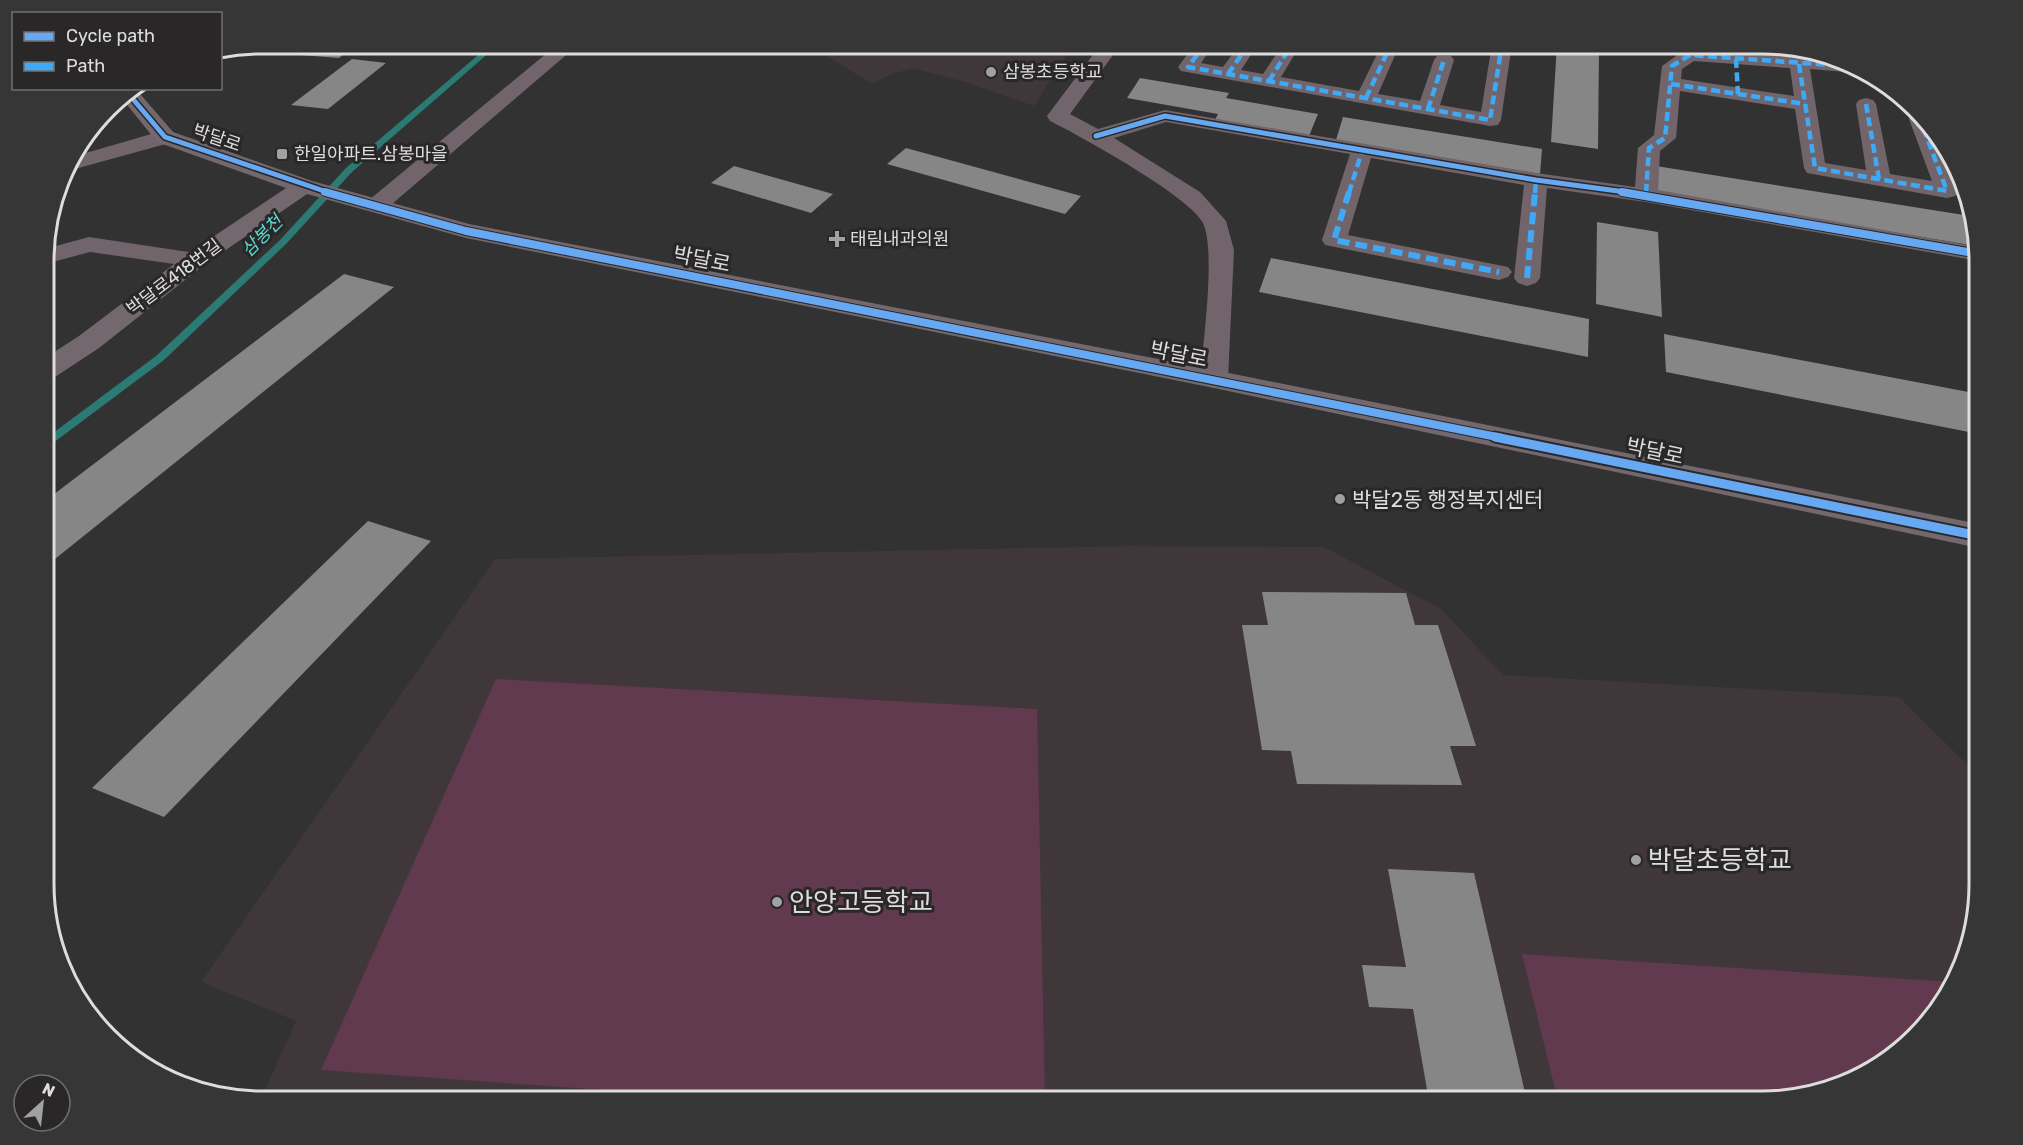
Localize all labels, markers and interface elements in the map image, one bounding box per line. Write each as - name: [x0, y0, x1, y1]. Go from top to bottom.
- legend: [12, 12, 222, 90]
- text: Cycle path: [66, 25, 155, 47]
- text: Path: [66, 55, 105, 77]
- place label: 삼봉초등학교: [1003, 61, 1102, 83]
- marker: 삼봉초등학교: [984, 65, 998, 79]
- street label: 박달로: [190, 120, 244, 156]
- place label: 한일아파트.삼봉마을: [294, 143, 448, 165]
- marker: 한일아파트.삼봉마을: [275, 147, 289, 161]
- water label: 삼봉천: [237, 209, 289, 261]
- place label: 태림내과의원: [850, 228, 949, 250]
- marker: 태림내과의원: [828, 230, 846, 248]
- street label: 박달로418번길: [122, 234, 226, 320]
- street label: 박달로: [671, 241, 733, 277]
- street label: 박달로: [1148, 336, 1210, 372]
- street label: 박달로: [1624, 433, 1686, 469]
- place label: 박달2동 행정복지센터: [1352, 487, 1543, 512]
- marker: 박달2동 행정복지센터: [1333, 492, 1347, 506]
- place label: 박달초등학교: [1648, 845, 1792, 876]
- marker: 박달초등학교: [1629, 853, 1643, 867]
- place label: 안양고등학교: [789, 887, 933, 918]
- marker: 안양고등학교: [770, 895, 784, 909]
- north arrow: [12, 1073, 72, 1133]
- text: N: [39, 1079, 58, 1101]

